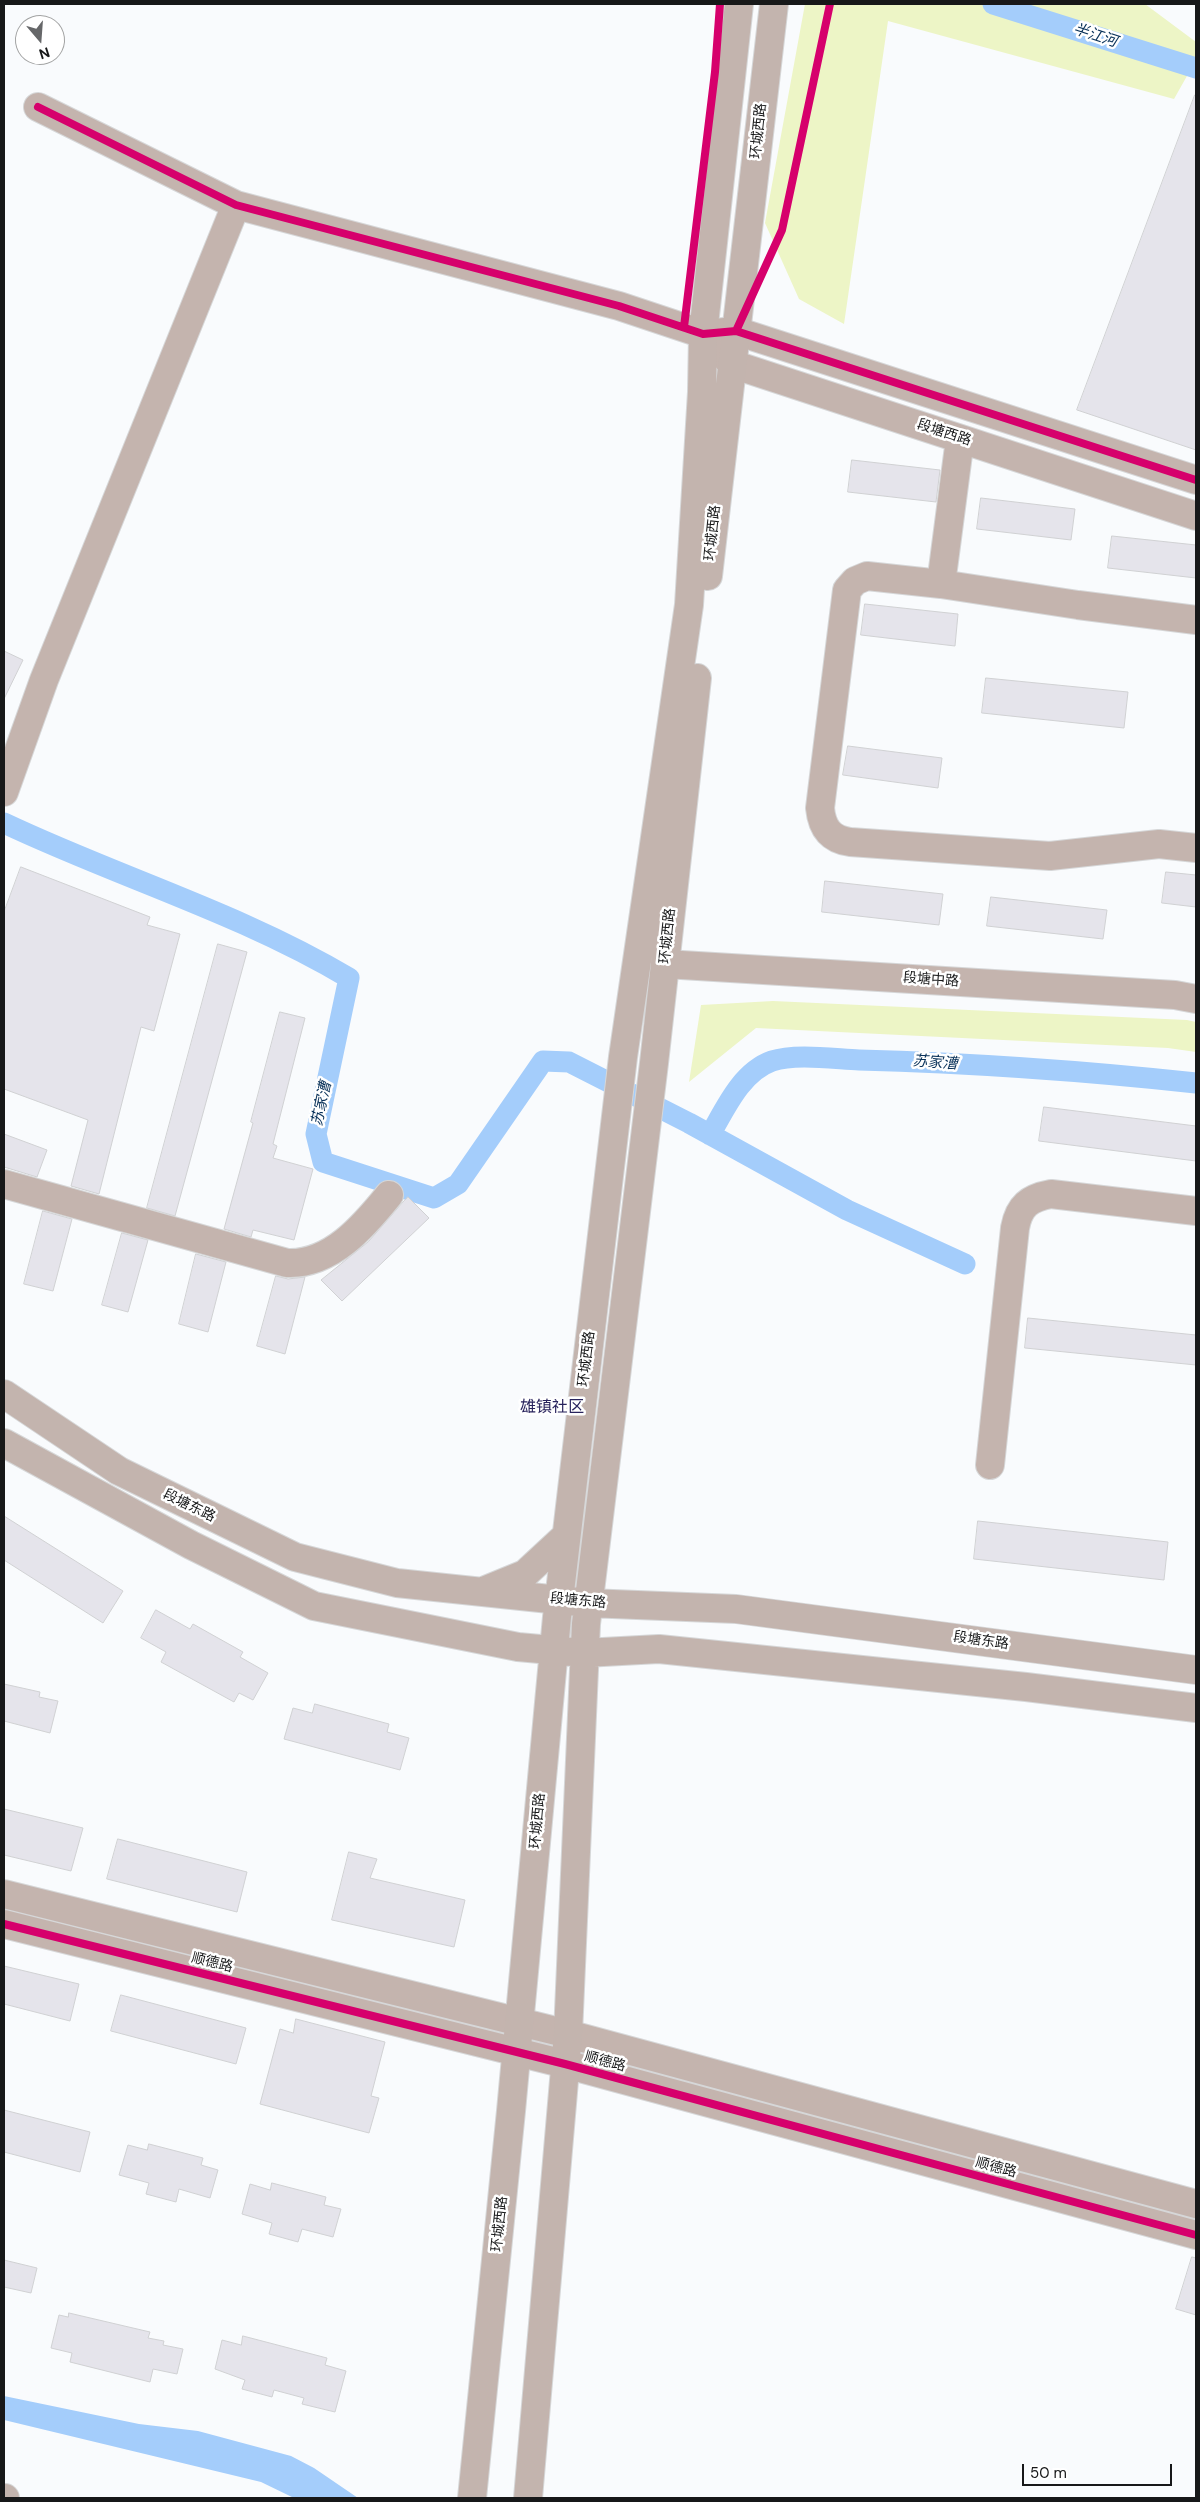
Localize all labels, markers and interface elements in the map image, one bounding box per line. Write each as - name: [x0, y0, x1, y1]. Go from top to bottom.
- north arrow: [15, 15, 65, 65]
- water label: 半江河: [1071, 20, 1119, 52]
- text: N: [37, 43, 52, 63]
- street label: 环城西路: [748, 102, 770, 160]
- street label: 段塘西路: [915, 416, 973, 450]
- street label: 环城西路: [702, 504, 724, 562]
- street label: 环城西路: [657, 907, 679, 965]
- street label: 段塘中路: [902, 970, 960, 990]
- water label: 苏家漕: [912, 1052, 958, 1074]
- water label: 苏家漕: [309, 1080, 335, 1128]
- street label: 环城西路: [575, 1330, 599, 1388]
- district label: 雄镇社区: [520, 1398, 584, 1418]
- street label: 段塘东路: [160, 1486, 218, 1526]
- street label: 段塘东路: [549, 1590, 607, 1612]
- street label: 段塘东路: [952, 1629, 1010, 1653]
- street label: 环城西路: [527, 1792, 549, 1850]
- street label: 顺德路: [190, 1950, 234, 1976]
- street label: 顺德路: [583, 2048, 627, 2076]
- street label: 顺德路: [974, 2154, 1018, 2182]
- street label: 环城西路: [489, 2195, 511, 2253]
- scale bar: [1025, 2454, 1175, 2486]
- text: 50 m: [1030, 2463, 1067, 2483]

